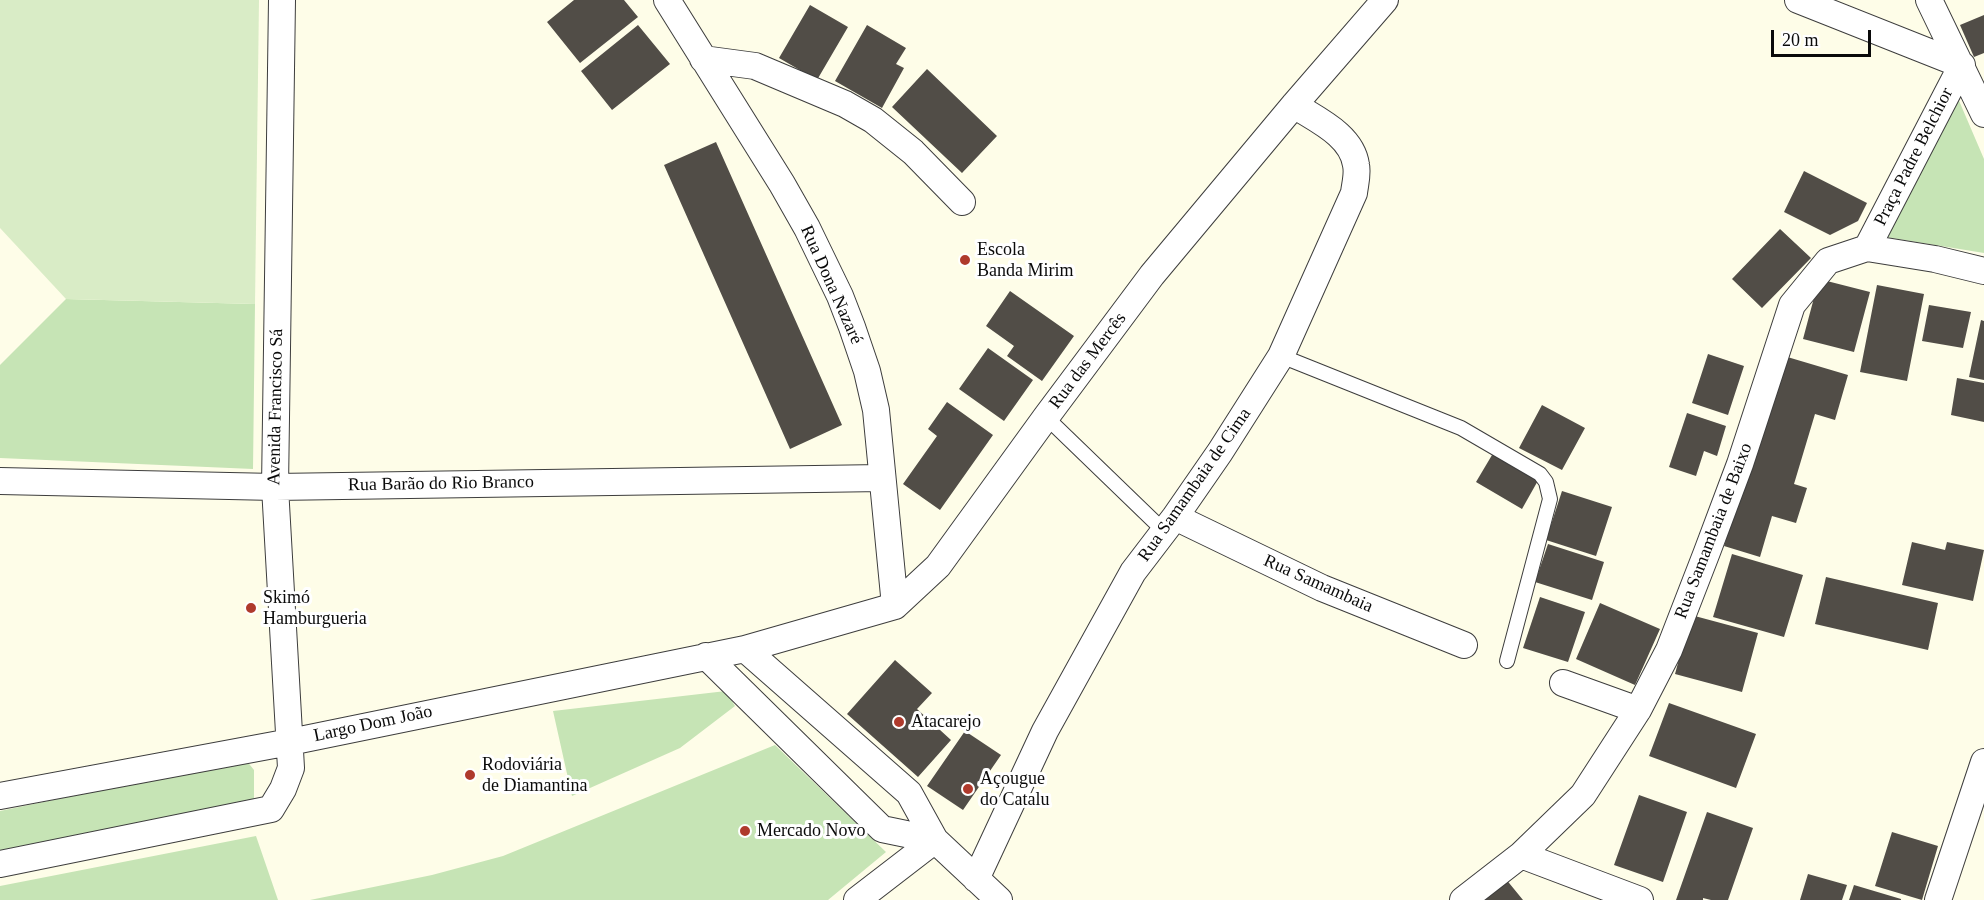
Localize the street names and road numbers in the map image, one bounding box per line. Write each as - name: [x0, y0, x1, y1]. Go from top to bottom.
- street label: Praça Padre Belchior: [1870, 84, 1958, 230]
- street label: Rua Dona Nazaré: [795, 222, 867, 348]
- street label: Rua das Mercês: [1045, 309, 1131, 413]
- street label: Avenida Francisco Sá: [264, 329, 288, 485]
- street label: Rua Samambaia de Cima: [1134, 404, 1256, 566]
- street label: Rua Samambaia de Baixo: [1671, 440, 1757, 622]
- street label: Rua Barão do Rio Branco: [348, 472, 534, 496]
- street label: Rua Samambaia: [1260, 550, 1376, 618]
- street label: Largo Dom João: [312, 701, 434, 747]

